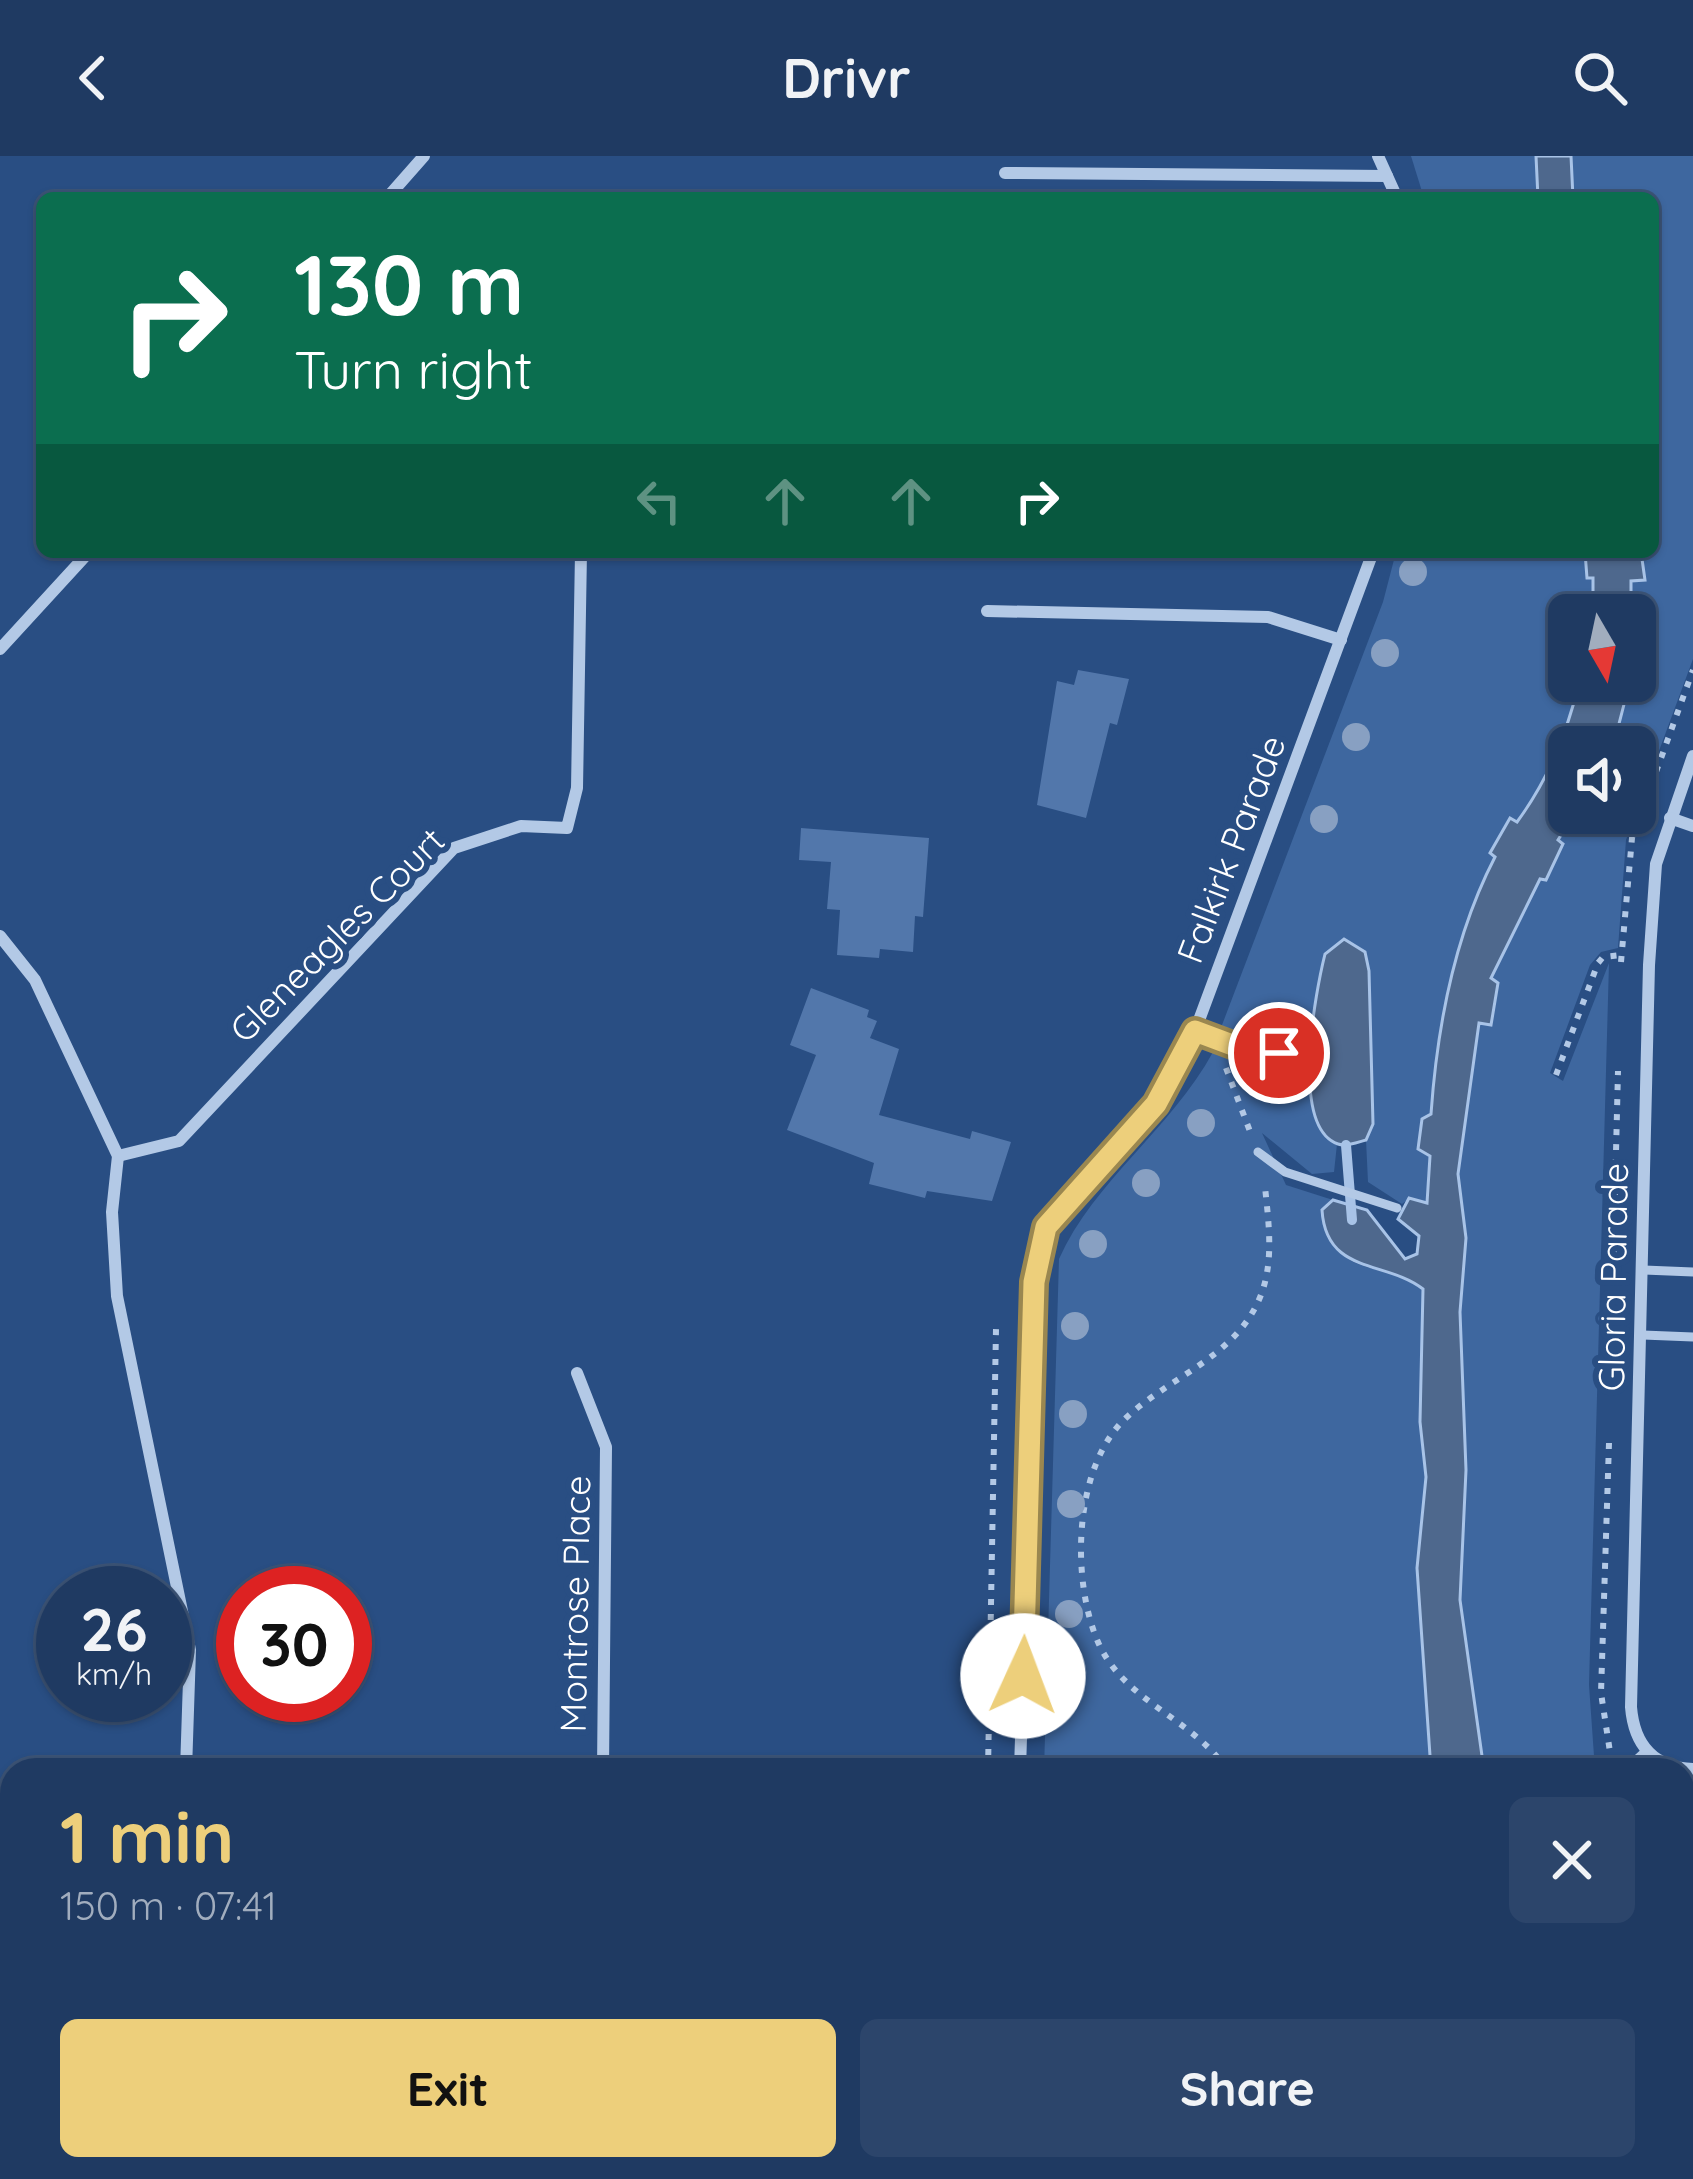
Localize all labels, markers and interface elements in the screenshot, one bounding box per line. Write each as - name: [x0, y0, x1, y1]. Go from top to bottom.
- text: Drivr: [782, 44, 911, 112]
- icon: back: [60, 45, 126, 111]
- icon: search: [1567, 45, 1633, 111]
- text: 130 m: [294, 231, 524, 336]
- icon: right: [96, 240, 252, 396]
- text: Turn right: [294, 335, 533, 403]
- icon: left: [626, 468, 692, 534]
- icon: ahead: [752, 468, 818, 534]
- icon: ahead: [878, 468, 944, 534]
- icon: right: [1004, 468, 1070, 534]
- north arrow: [1548, 594, 1656, 702]
- map controls: [1548, 594, 1656, 834]
- button: sound: [1548, 726, 1656, 834]
- street label: Falkirk Parade: [1166, 729, 1295, 969]
- street label: Gleneagles Court: [220, 818, 454, 1052]
- pin: [1228, 1002, 1330, 1104]
- icon: arrive: [1246, 1020, 1312, 1086]
- street label: Gloria Parade: [1588, 1162, 1637, 1392]
- street label: Montrose Place: [550, 1475, 599, 1733]
- speed limit sign: 30: [216, 1566, 372, 1722]
- text: 26: [80, 1591, 148, 1666]
- position arrow: [960, 1613, 1086, 1739]
- text: km/h: [76, 1655, 152, 1693]
- text: 1 min: [60, 1791, 234, 1881]
- button: close: [1509, 1797, 1635, 1923]
- text: 150 m · 07:41: [60, 1881, 277, 1930]
- button: Exit: [60, 2019, 836, 2157]
- button: Share: [860, 2019, 1635, 2157]

